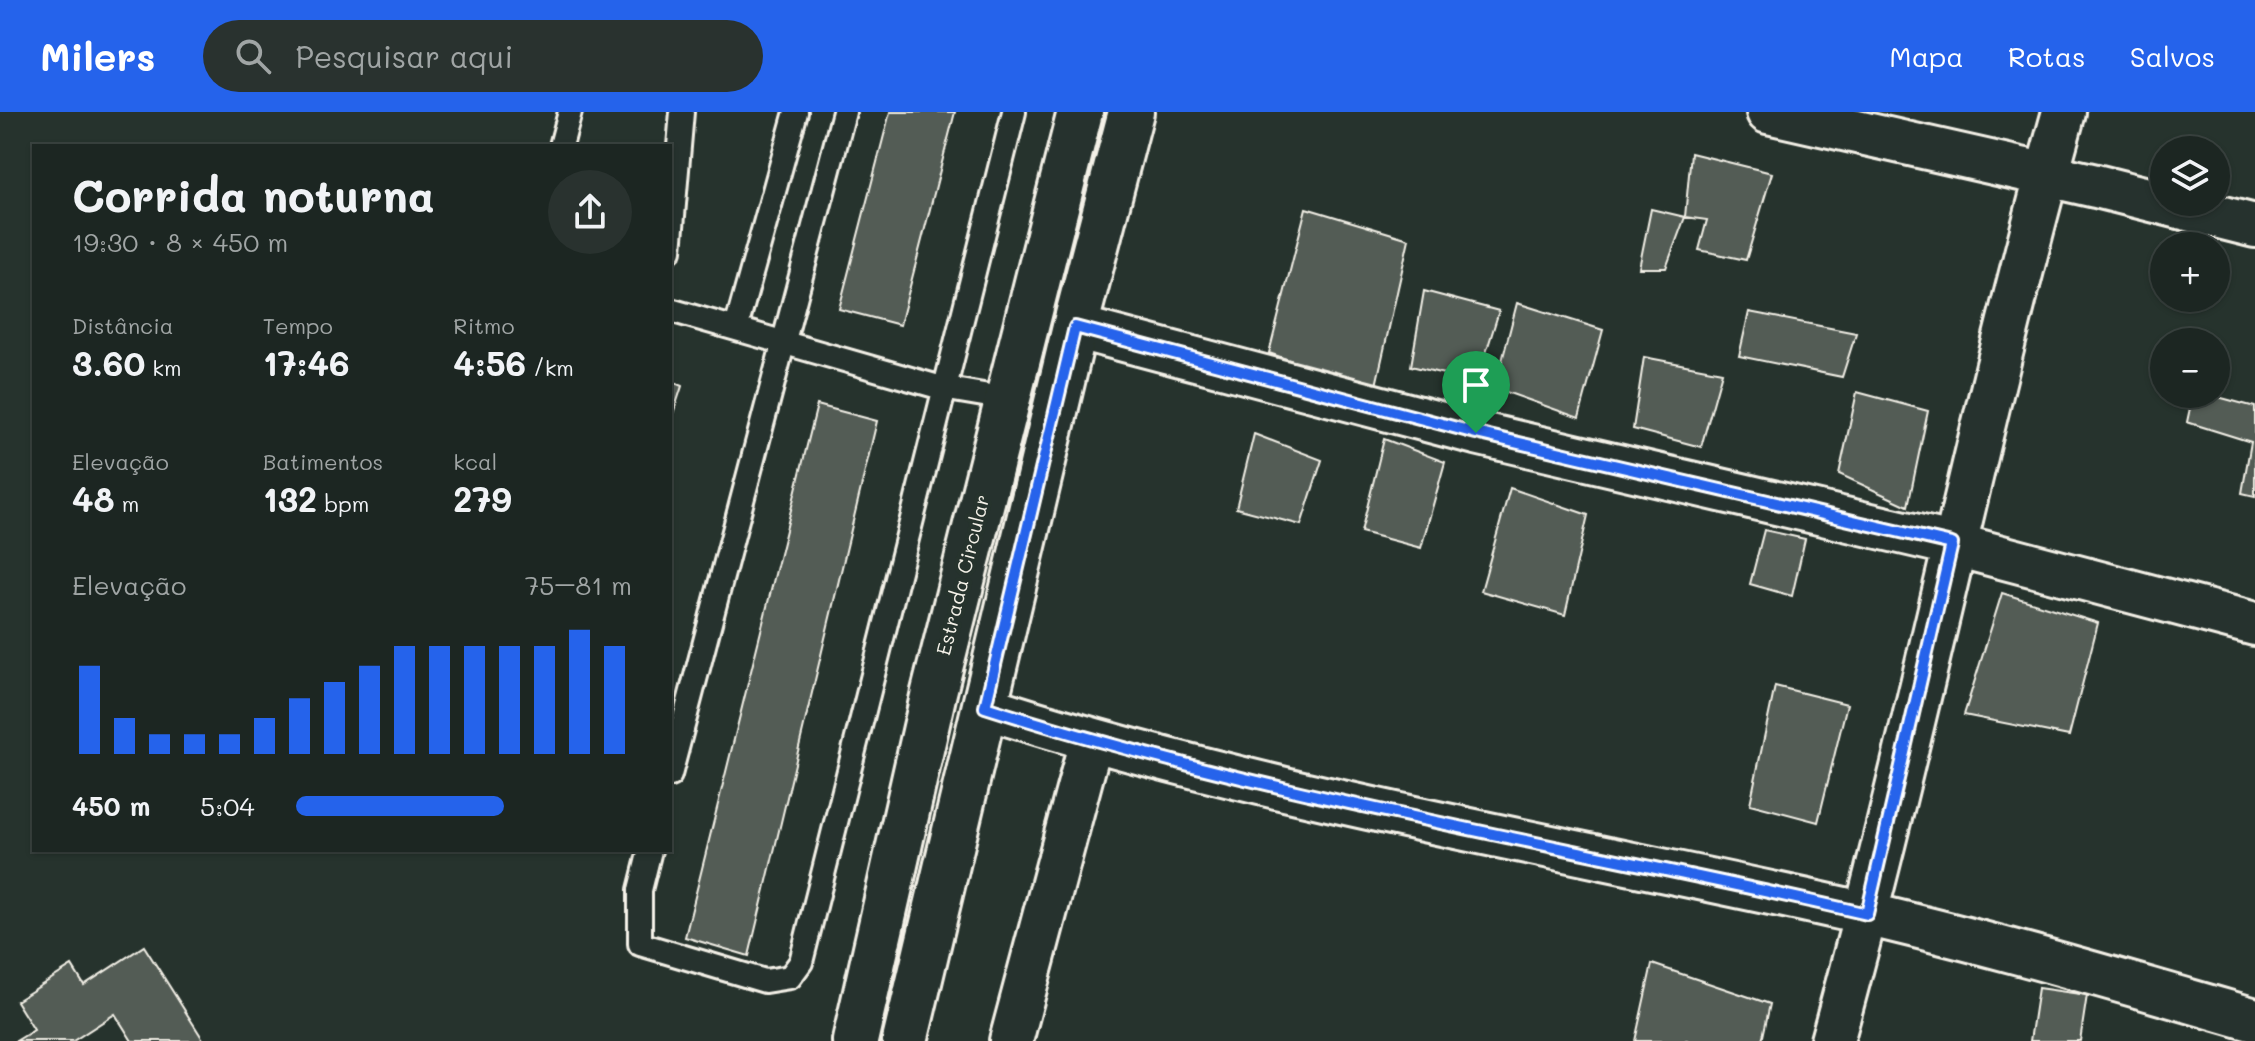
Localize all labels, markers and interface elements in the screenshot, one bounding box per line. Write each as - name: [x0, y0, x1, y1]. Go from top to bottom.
- search box: [203, 20, 763, 92]
- text: Milers: [40, 31, 155, 81]
- icon: search: [231, 34, 275, 78]
- text: Pesquisar aqui: [295, 36, 513, 76]
- text: Mapa: [1889, 38, 1964, 74]
- text: Rotas: [2008, 38, 2086, 74]
- text: Salvos: [2130, 38, 2215, 74]
- map controls: [2150, 136, 2230, 408]
- button: layers: [2150, 136, 2230, 216]
- text: Corrida noturna: [72, 166, 435, 223]
- button: share: [548, 170, 632, 254]
- text: 19:30 · 8 × 450 m: [72, 225, 288, 259]
- button: +: [2150, 232, 2230, 312]
- text: Distância: [72, 311, 174, 340]
- text: Tempo: [263, 311, 333, 340]
- text: Ritmo: [453, 311, 514, 340]
- button: −: [2150, 328, 2230, 408]
- text: 3.60: [72, 340, 145, 385]
- text: 17:46: [263, 340, 350, 385]
- text: 4:56: [453, 340, 526, 385]
- pin: [1442, 351, 1510, 433]
- text: km: [145, 353, 182, 382]
- text: /km: [526, 353, 574, 382]
- icon: arrive: [1454, 363, 1498, 407]
- text: Elevação: [72, 447, 169, 476]
- text: Batimentos: [263, 447, 383, 476]
- text: kcal: [453, 447, 497, 476]
- text: 48: [72, 476, 115, 521]
- text: 132: [263, 476, 317, 521]
- text: 279: [453, 476, 512, 521]
- text: m: [115, 489, 139, 518]
- text: bpm: [317, 489, 369, 518]
- street label: Estrada Circular: [929, 492, 995, 658]
- text: Elevação: [72, 568, 186, 602]
- text: 75–81 m: [525, 568, 632, 602]
- text: 450 m: [72, 789, 150, 823]
- text: 5:04: [200, 789, 255, 823]

